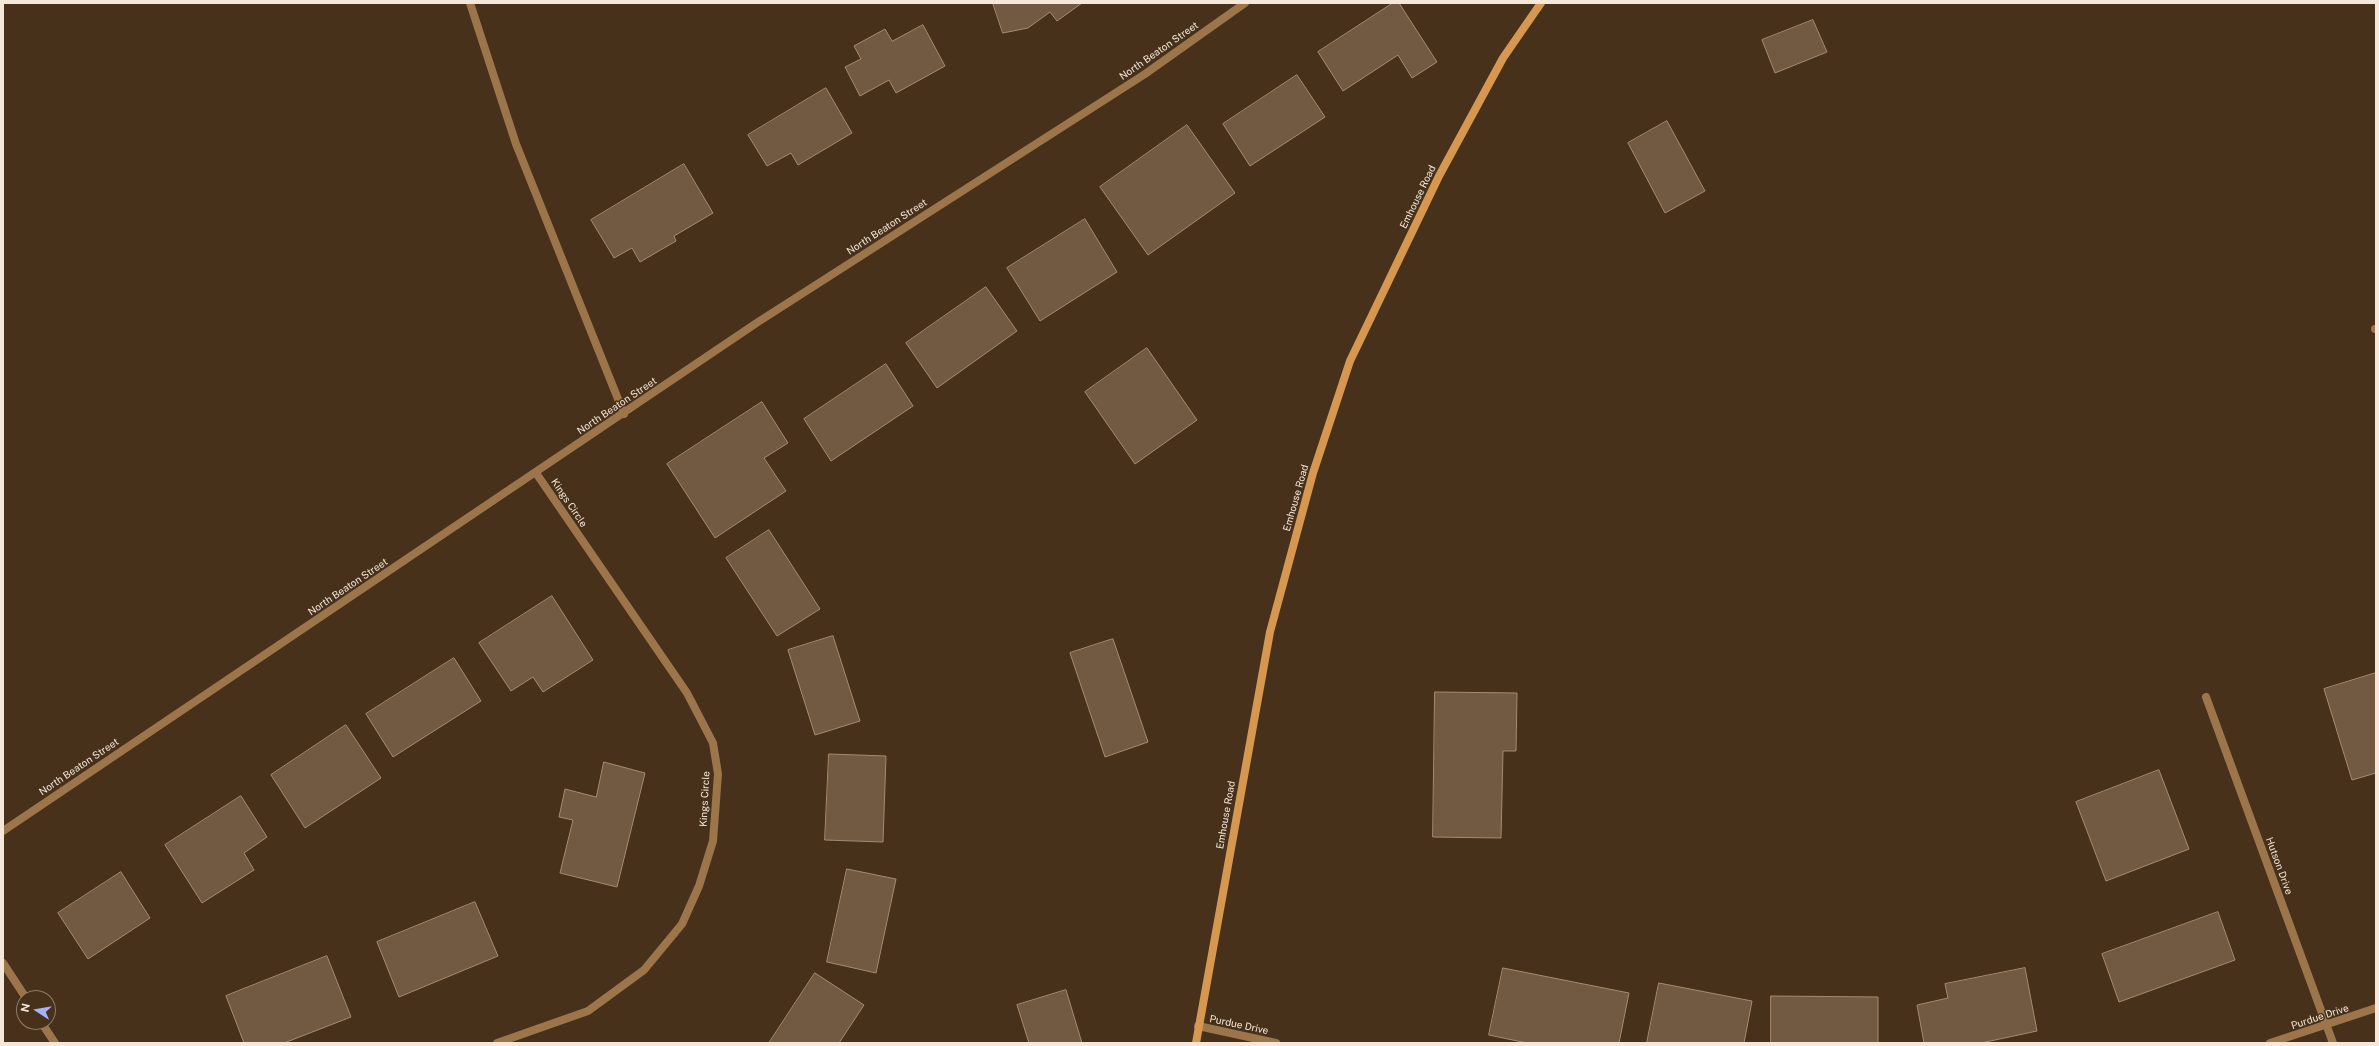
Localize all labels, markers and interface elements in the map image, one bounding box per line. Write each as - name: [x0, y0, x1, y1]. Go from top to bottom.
- street label: North Beaton Street: [1117, 19, 1201, 83]
- street label: Emhouse Road: [1398, 163, 1438, 231]
- street label: North Beaton Street: [845, 197, 929, 257]
- street label: North Beaton Street: [575, 375, 659, 437]
- street label: Emhouse Road: [1281, 463, 1311, 533]
- street label: Kings Circle: [548, 477, 590, 529]
- street label: North Beaton Street: [306, 556, 390, 618]
- street label: North Beaton Street: [37, 736, 121, 798]
- street label: Kings Circle: [698, 771, 712, 827]
- street label: Emhouse Road: [1214, 780, 1238, 850]
- street label: Hutson Drive: [2263, 836, 2295, 896]
- north arrow: [16, 990, 56, 1030]
- text: N: [18, 1002, 32, 1013]
- street label: Purdue Drive: [2290, 1002, 2350, 1032]
- street label: Purdue Drive: [1208, 1013, 1270, 1037]

